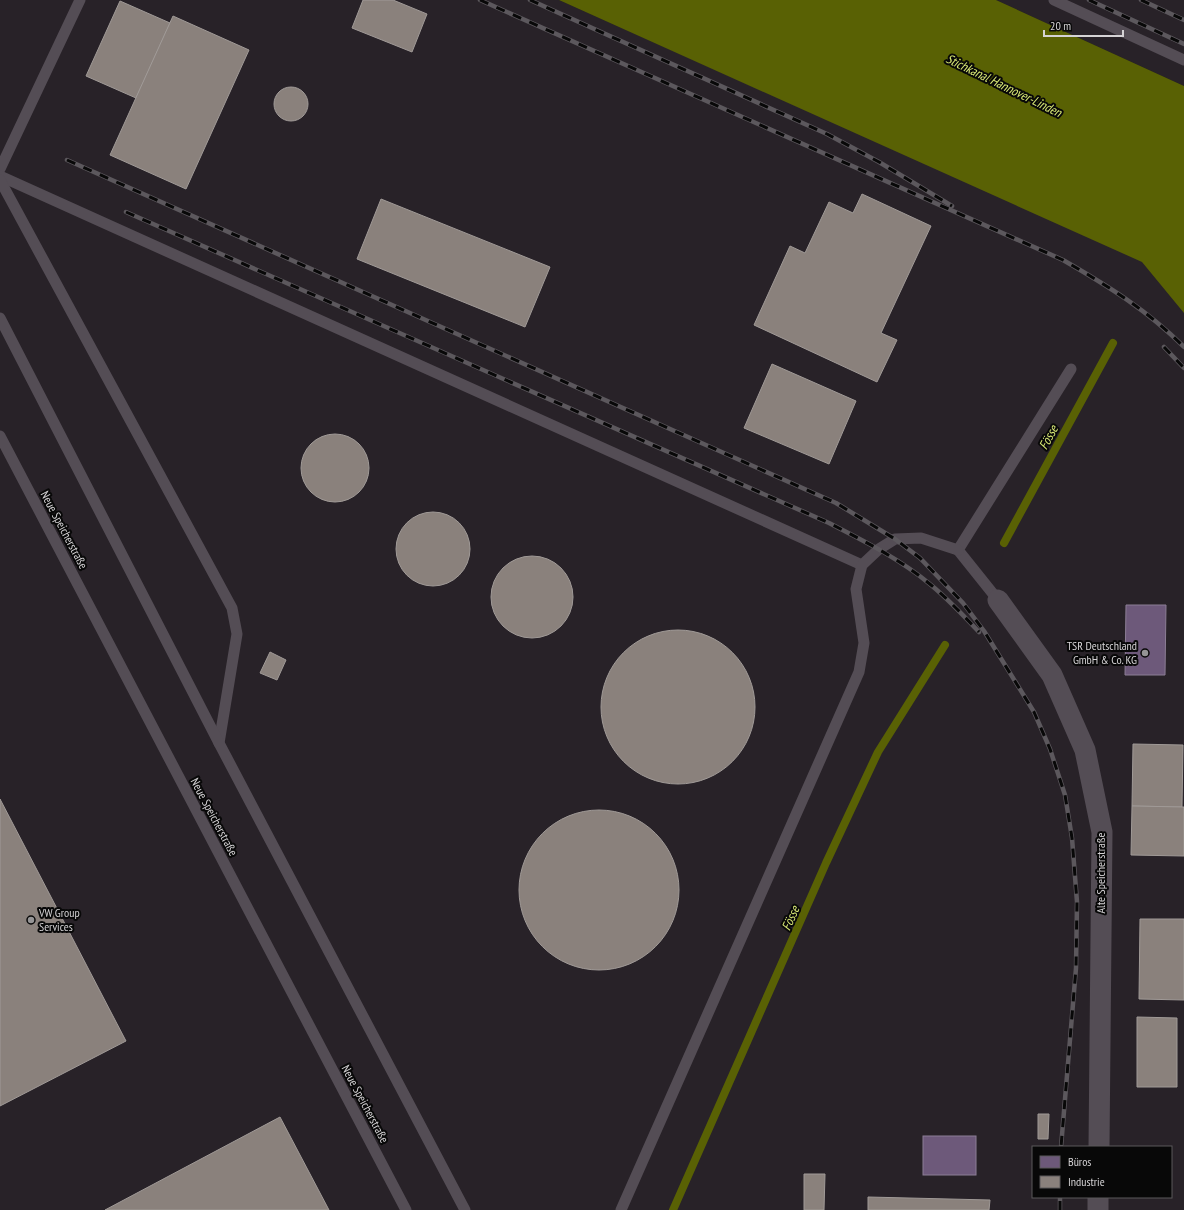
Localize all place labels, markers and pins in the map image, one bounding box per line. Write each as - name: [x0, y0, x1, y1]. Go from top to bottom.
- place label: TSR Deutschland GmbH & Co. KG: [1067, 638, 1137, 667]
- marker: TSR Deutschland GmbH & Co. KG: [1140, 648, 1150, 658]
- place label: VW Group Services: [38, 905, 80, 934]
- marker: VW Group Services: [26, 915, 36, 925]

